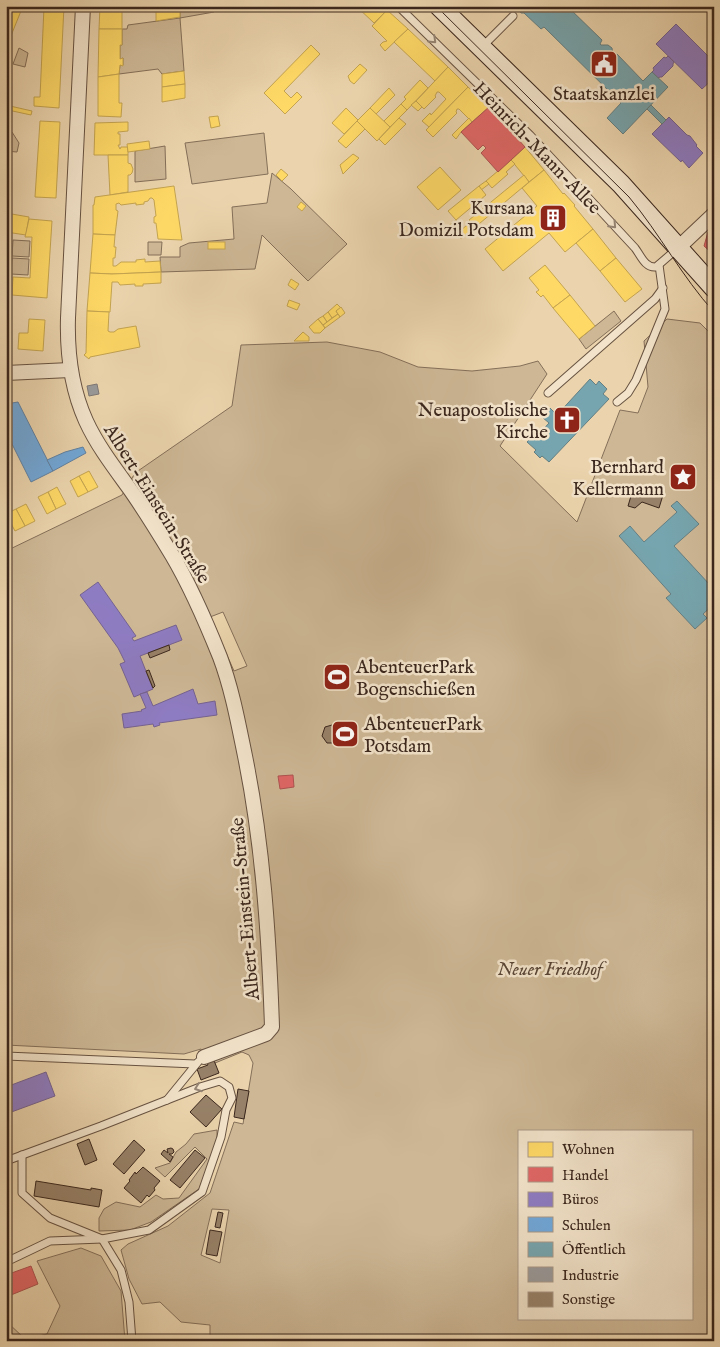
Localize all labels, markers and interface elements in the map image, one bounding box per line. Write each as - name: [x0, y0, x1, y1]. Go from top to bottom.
- one-way arrow: [427, 34, 436, 43]
- public building icon: Staatskanzlei: [589, 49, 619, 79]
- street label: Heinrich-Mann-Allee: [467, 77, 606, 220]
- place label: Staatskanzlei: [553, 83, 655, 107]
- place label: Kursana Domizil Potsdam: [398, 197, 535, 243]
- building icon: Kursana Domizil Potsdam: [538, 203, 568, 233]
- one-way arrow: [607, 219, 616, 228]
- place label: Neuapostolische Kirche: [418, 399, 548, 445]
- church icon: Neuapostolische Kirche: [552, 405, 582, 435]
- street label: Albert-Einstein-Straße: [97, 419, 215, 588]
- place label: Bernhard Kellermann: [572, 456, 665, 502]
- place icon: Bernhard Kellermann: [668, 462, 698, 492]
- place label: AbenteuerPark Bogenschießen: [355, 656, 475, 702]
- sports icon: AbenteuerPark Bogenschießen: [322, 662, 352, 692]
- place label: AbenteuerPark Potsdam: [363, 713, 483, 759]
- sports icon: AbenteuerPark Potsdam: [330, 719, 360, 749]
- street label: Albert-Einstein-Straße: [226, 816, 266, 1002]
- park label: Neuer Friedhof: [497, 958, 607, 982]
- one-way arrow: [194, 1082, 203, 1092]
- legend: [518, 1130, 692, 1320]
- text: Wohnen: [562, 1140, 614, 1159]
- text: Handel: [562, 1166, 609, 1185]
- text: Büros: [562, 1190, 599, 1209]
- text: Schulen: [562, 1216, 611, 1235]
- text: Öffentlich: [562, 1240, 626, 1259]
- text: Industrie: [562, 1266, 619, 1285]
- text: Sonstige: [562, 1290, 615, 1309]

